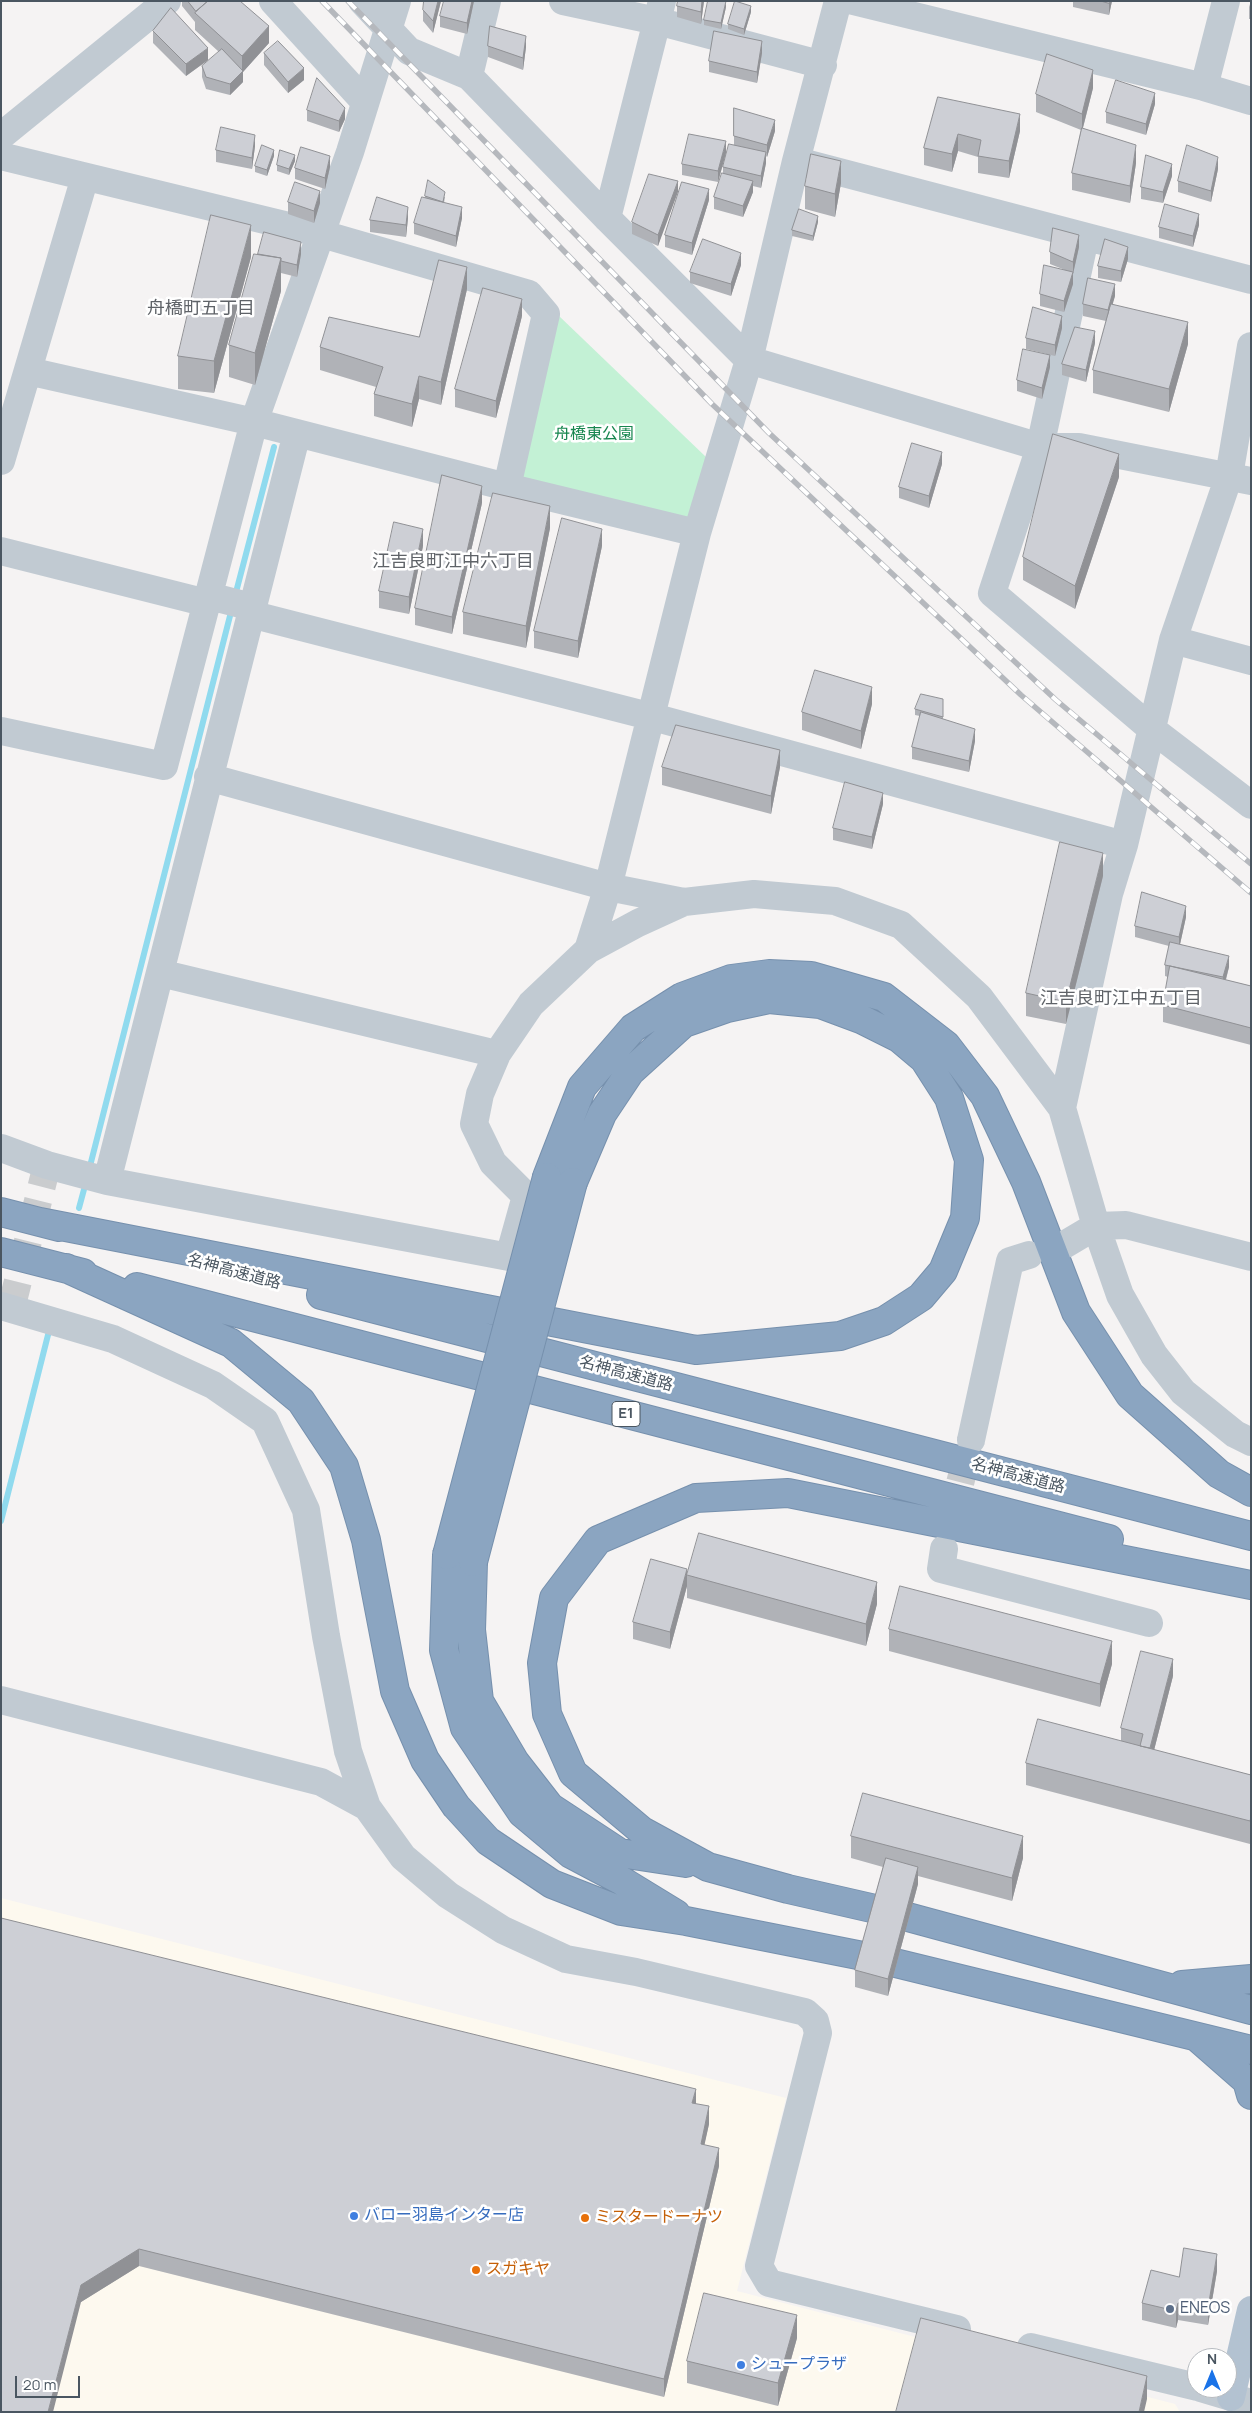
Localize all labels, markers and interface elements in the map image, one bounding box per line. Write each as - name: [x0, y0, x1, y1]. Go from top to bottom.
- district label: 舟橋町五丁目: [147, 298, 255, 320]
- park label: 舟橋東公園: [554, 425, 634, 445]
- district label: 江吉良町江中六丁目: [372, 551, 534, 573]
- district label: 江吉良町江中五丁目: [1040, 988, 1202, 1010]
- street label: 名神高速道路: [185, 1250, 283, 1294]
- street label: 名神高速道路: [577, 1352, 675, 1396]
- road number: E1: [612, 1402, 640, 1426]
- street label: 名神高速道路: [969, 1454, 1067, 1498]
- place label: バロー羽島インター店: [364, 2206, 524, 2226]
- place label: ミスタードーナツ: [595, 2208, 723, 2228]
- marker: バロー羽島インター店: [348, 2210, 360, 2222]
- marker: ミスタードーナツ: [579, 2212, 591, 2224]
- place label: スガキヤ: [486, 2260, 550, 2280]
- marker: スガキヤ: [470, 2264, 482, 2276]
- place label: ENEOS: [1180, 2299, 1230, 2319]
- marker: ENEOS: [1164, 2303, 1176, 2315]
- north arrow: [1187, 2348, 1237, 2398]
- text: N: [1207, 2349, 1217, 2368]
- place label: シュープラザ: [751, 2355, 847, 2375]
- marker: シュープラザ: [735, 2359, 747, 2371]
- scale bar: [18, 2366, 82, 2398]
- text: 20 m: [23, 2374, 56, 2395]

